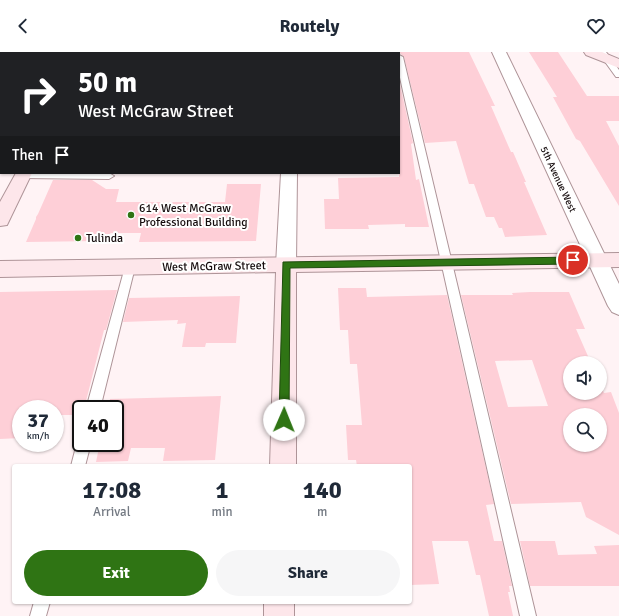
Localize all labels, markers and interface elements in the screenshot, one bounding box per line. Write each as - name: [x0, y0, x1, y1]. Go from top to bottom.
- icon: back: [12, 15, 34, 37]
- text: Routely: [280, 15, 339, 37]
- icon: heart: [585, 15, 607, 37]
- text: 50 m: [78, 66, 137, 100]
- icon: right: [12, 68, 64, 120]
- text: West McGraw Street: [78, 100, 234, 122]
- icon: arrive: [51, 144, 73, 166]
- street label: 5th Avenue West: [538, 145, 579, 215]
- text: Then: [12, 146, 43, 164]
- place label: 614 West McGraw Professional Building: [139, 201, 248, 230]
- marker: 614 West McGraw Professional Building: [126, 210, 136, 220]
- place label: Tulinda: [86, 231, 123, 246]
- marker: Tulinda: [73, 233, 83, 243]
- pin: [556, 243, 590, 277]
- icon: arrive: [562, 249, 584, 271]
- street label: West McGraw Street: [162, 258, 266, 275]
- map controls: [563, 356, 607, 452]
- button: sound: [563, 356, 607, 400]
- position arrow: [263, 399, 305, 441]
- speed limit sign: 40: [72, 400, 124, 452]
- text: 37: [27, 408, 49, 433]
- button: search: [563, 408, 607, 452]
- text: km/h: [27, 430, 49, 442]
- text: 17:08: [82, 475, 141, 505]
- text: 1: [216, 475, 228, 505]
- text: 140: [303, 475, 342, 505]
- text: Arrival: [93, 504, 130, 520]
- text: min: [212, 504, 233, 520]
- text: m: [317, 504, 327, 520]
- button: Exit: [24, 550, 208, 596]
- button: Share: [216, 550, 400, 596]

